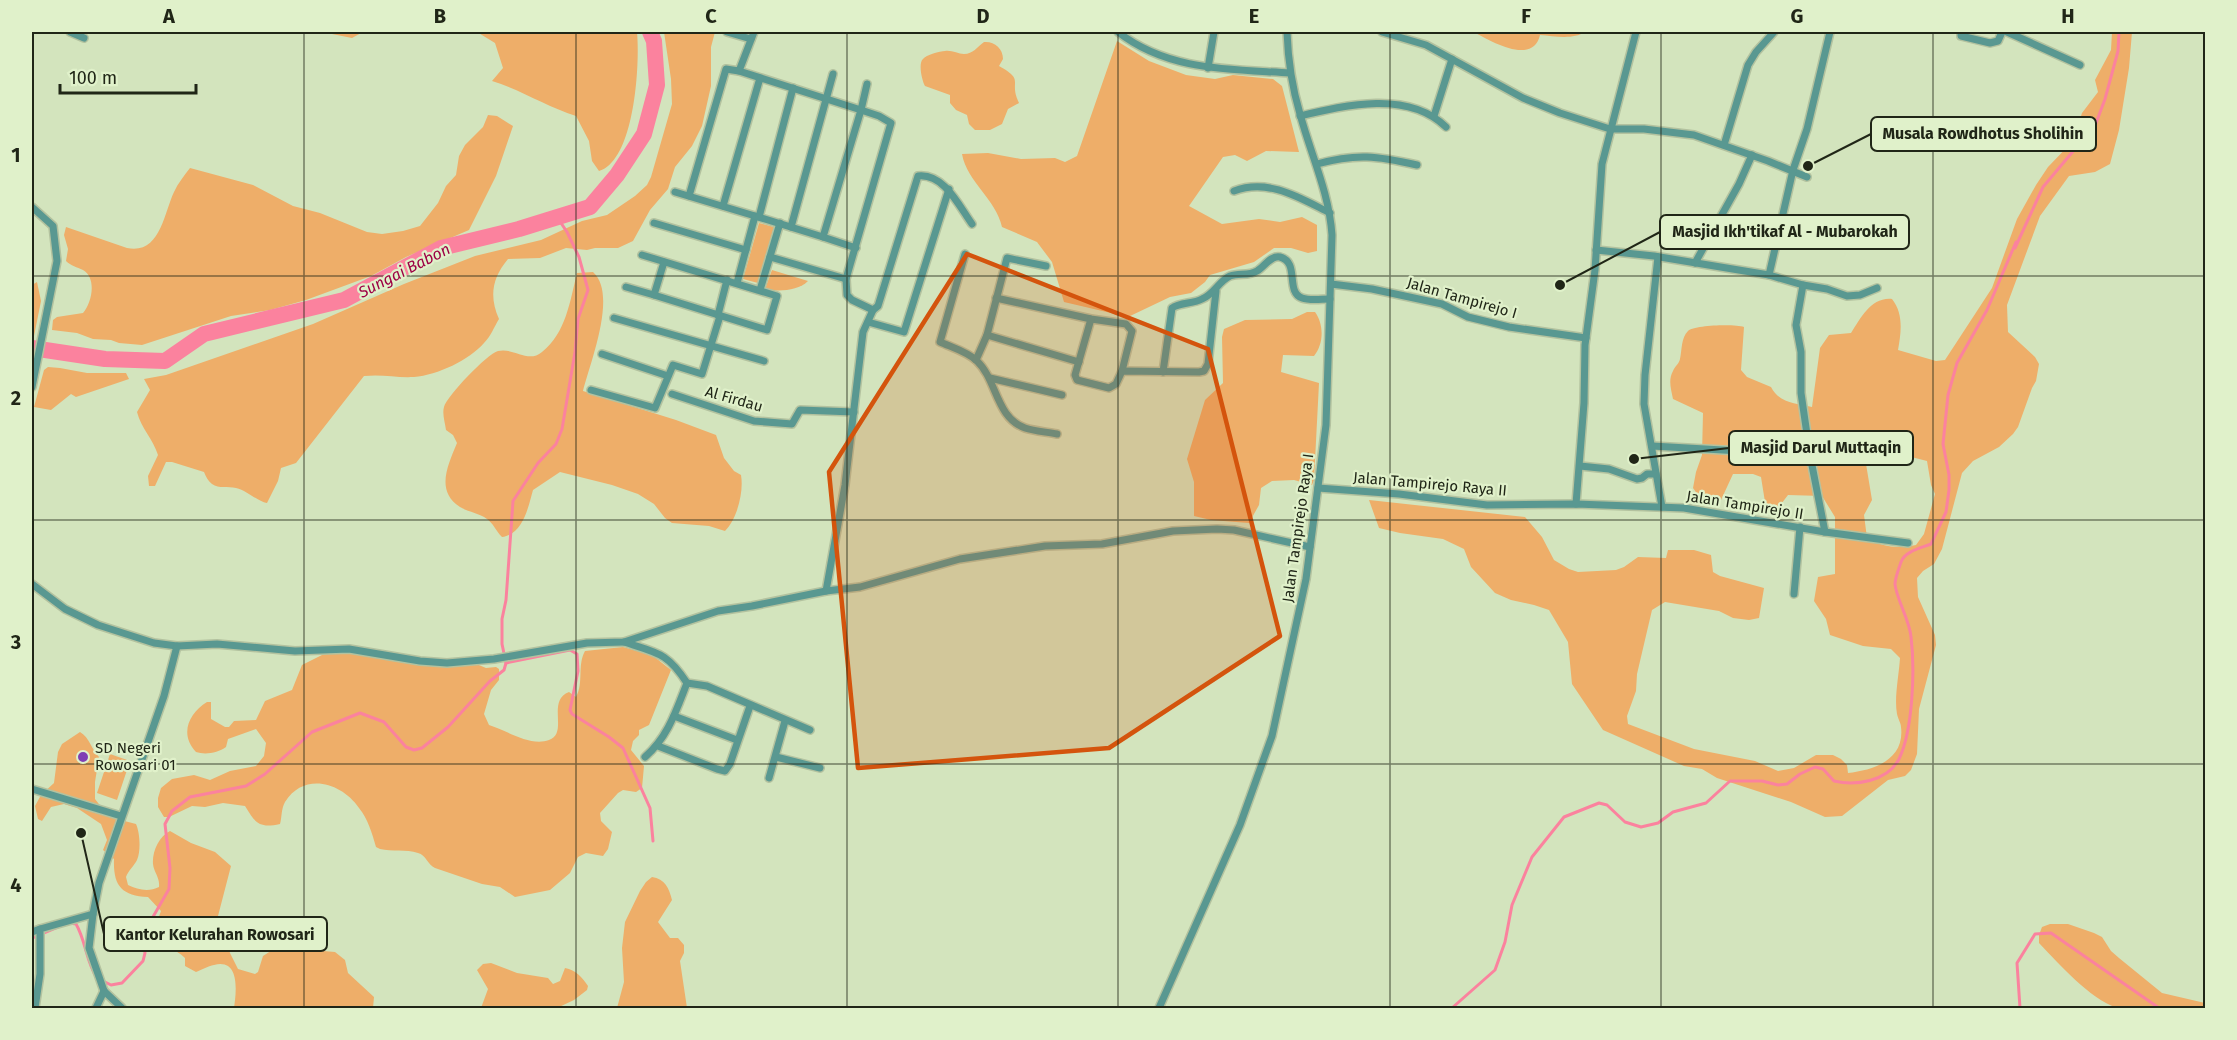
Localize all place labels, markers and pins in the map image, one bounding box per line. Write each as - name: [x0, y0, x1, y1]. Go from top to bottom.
- callout: Musala Rowdhotus Sholihin: [1871, 117, 2096, 151]
- callout: Masjid Ikh'tikaf Al - Mubarokah: [1660, 215, 1909, 249]
- callout: Masjid Darul Muttaqin: [1729, 431, 1913, 465]
- place label: SD Negeri Rowosari 01: [95, 739, 176, 774]
- marker: SD Negeri Rowosari 01: [76, 750, 90, 764]
- callout: Kantor Kelurahan Rowosari: [104, 917, 327, 951]

